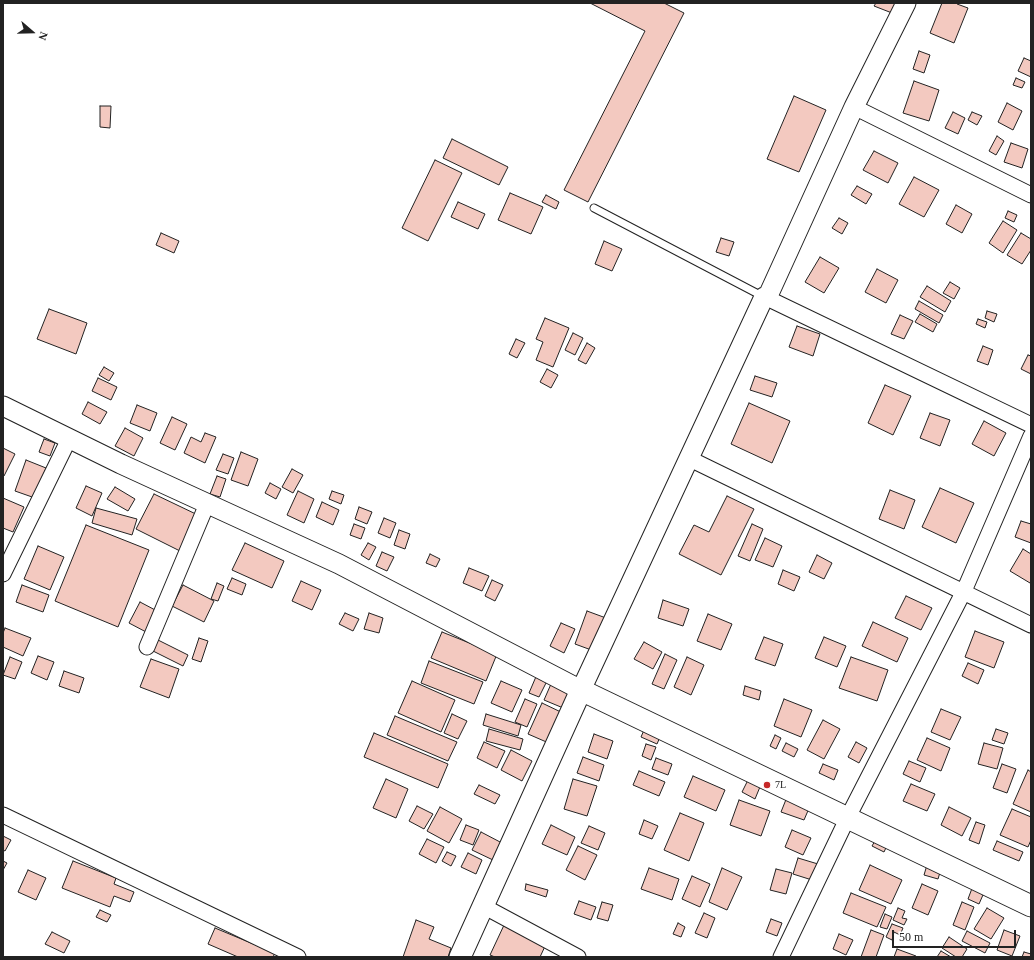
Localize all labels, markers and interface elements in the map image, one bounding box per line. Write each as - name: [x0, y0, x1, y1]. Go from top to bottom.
- north arrow: [12, 12, 52, 52]
- text: N: [36, 30, 50, 42]
- place label: 7L: [775, 779, 786, 791]
- marker: 7L: [762, 780, 772, 790]
- scale bar: [894, 922, 1018, 948]
- text: 50 m: [899, 930, 923, 944]

